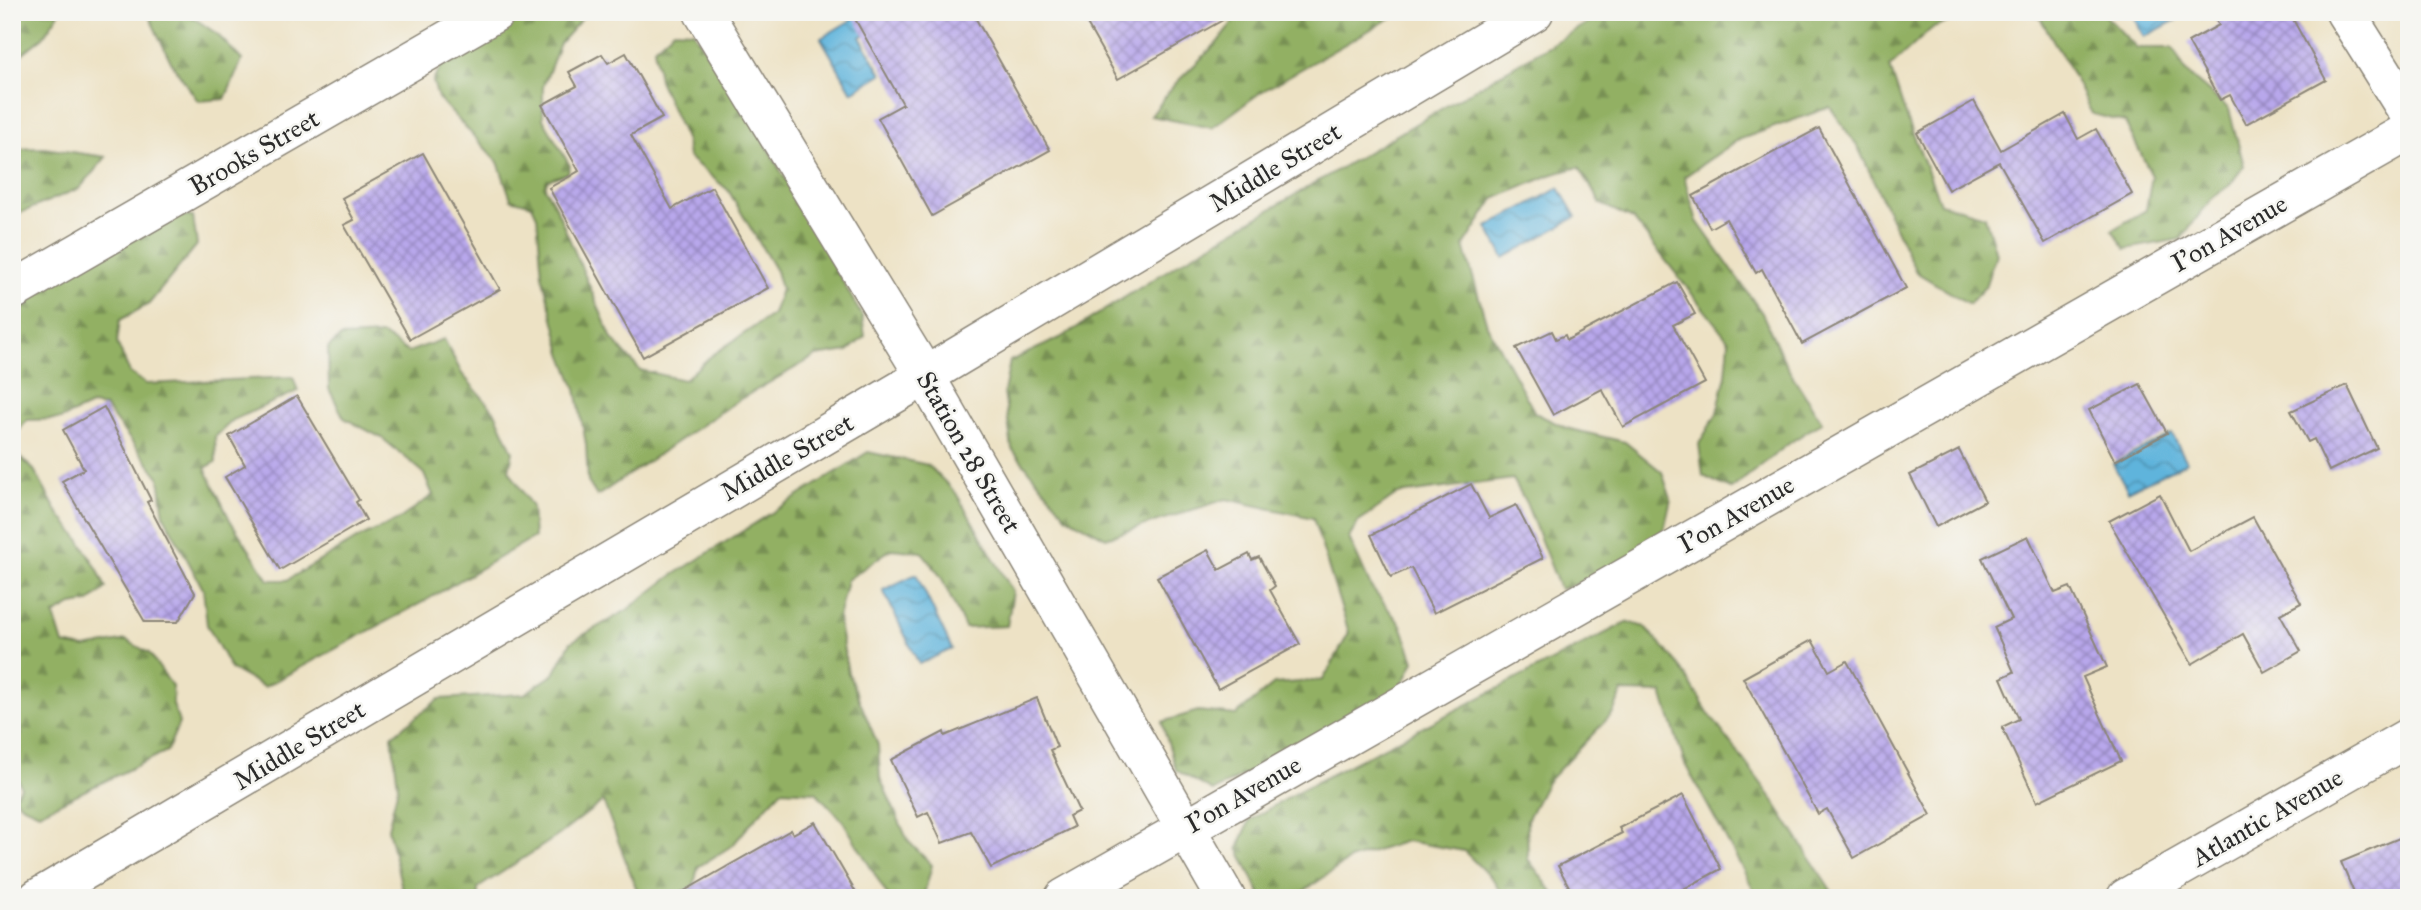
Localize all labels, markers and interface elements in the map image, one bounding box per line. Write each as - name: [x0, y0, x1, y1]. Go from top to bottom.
- street label: Brooks Street: [183, 102, 325, 202]
- street label: Middle Street: [1203, 115, 1347, 219]
- street label: I'on Avenue: [2165, 187, 2293, 279]
- street label: Station 28 Street: [910, 366, 1028, 538]
- street label: Middle Street: [715, 406, 859, 508]
- street label: I'on Avenue: [1672, 468, 1800, 560]
- street label: Middle Street: [227, 693, 371, 797]
- street label: I'on Avenue: [1179, 748, 1307, 840]
- street label: Atlantic Avenue: [2185, 761, 2348, 874]

